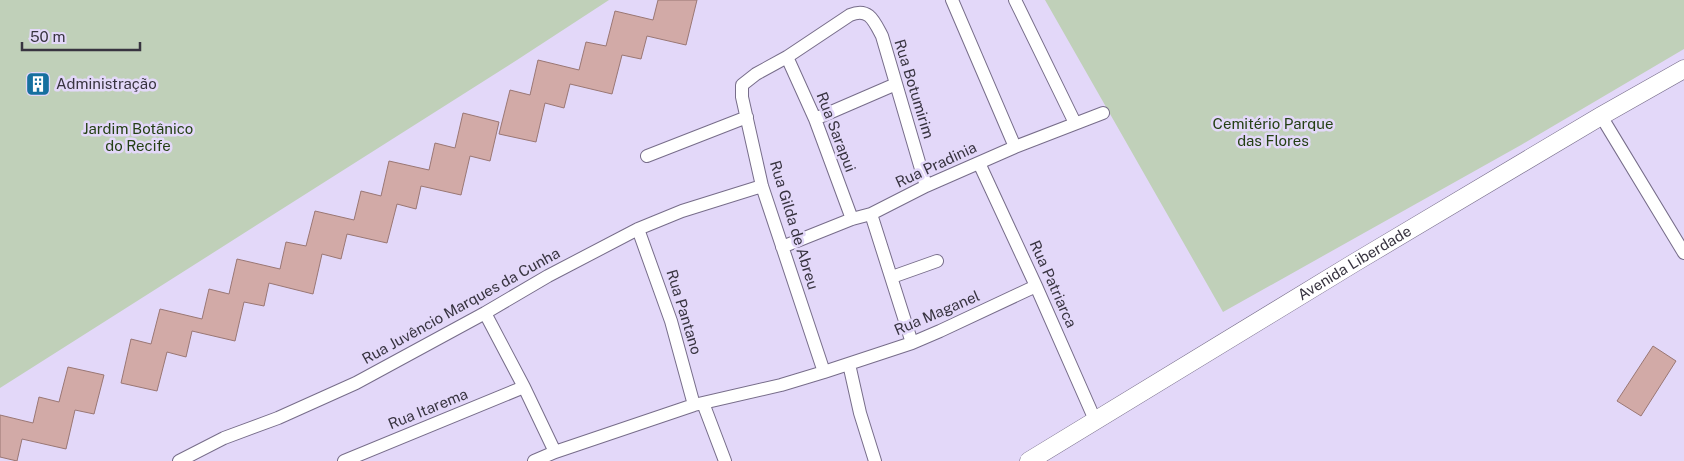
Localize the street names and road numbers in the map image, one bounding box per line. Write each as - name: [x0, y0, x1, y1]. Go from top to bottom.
- street label: Rua Botumirim: [891, 37, 938, 141]
- street label: Rua Sarapui: [813, 89, 860, 174]
- street label: Rua Pradinia: [892, 138, 979, 191]
- street label: Rua Gilda de Abreu: [767, 158, 822, 291]
- street label: Avenida Liberdade: [1294, 222, 1414, 303]
- street label: Rua Patriarca: [1027, 237, 1080, 330]
- street label: Rua Juvêncio Marques da Cunha: [359, 244, 563, 367]
- street label: Rua Pantano: [663, 267, 705, 356]
- street label: Rua Maganel: [891, 287, 982, 338]
- street label: Rua Itarema: [385, 385, 470, 432]

